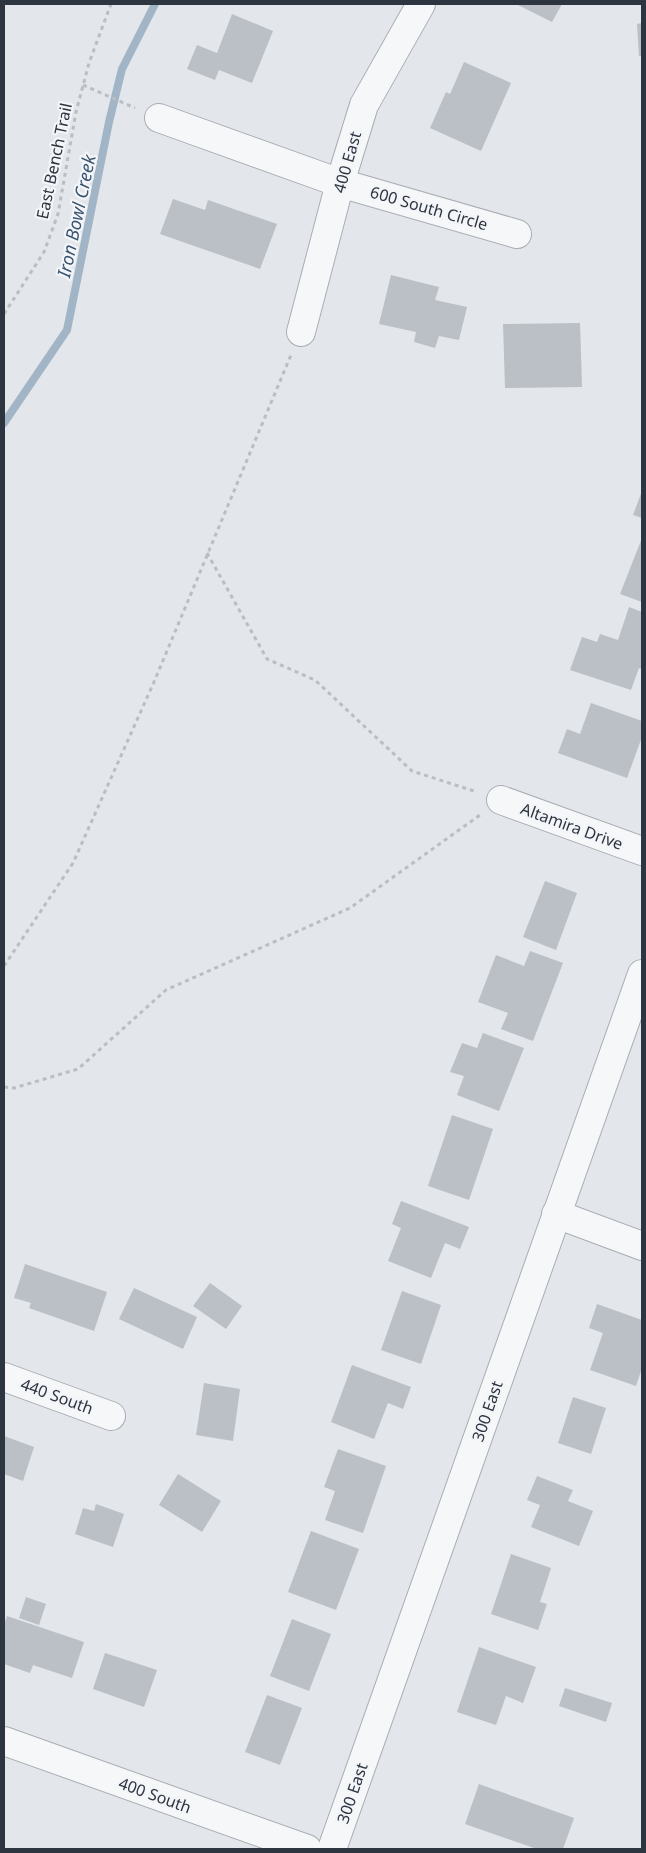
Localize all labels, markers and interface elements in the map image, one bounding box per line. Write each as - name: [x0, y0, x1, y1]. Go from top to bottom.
- street label: East Bench Trail: [31, 101, 77, 221]
- street label: 400 East: [328, 129, 366, 195]
- water label: Iron Bowl Creek: [51, 151, 101, 281]
- street label: 600 South Circle: [368, 181, 490, 235]
- street label: Altamira Drive: [518, 797, 626, 855]
- street label: 440 South: [18, 1373, 96, 1419]
- street label: 300 East: [466, 1377, 508, 1444]
- street label: 300 East: [331, 1759, 373, 1826]
- street label: 400 South: [116, 1772, 194, 1818]

